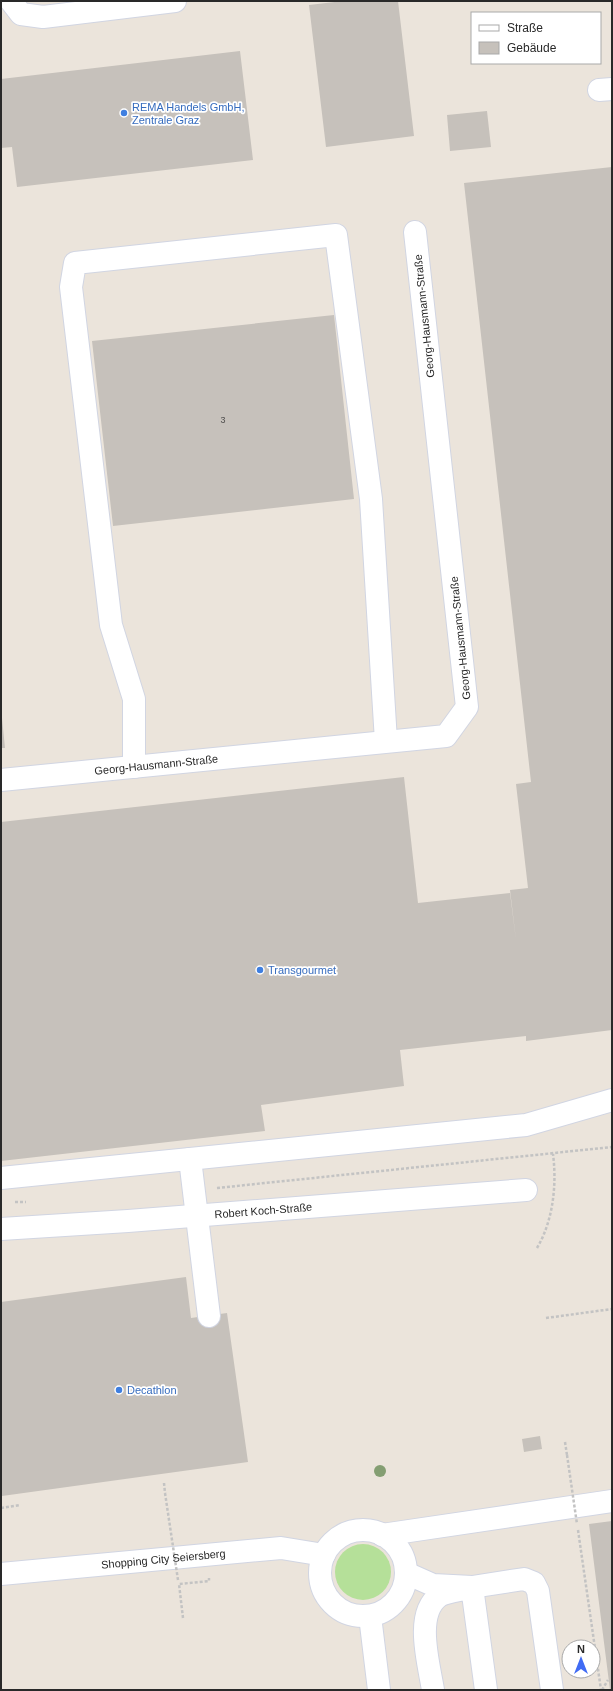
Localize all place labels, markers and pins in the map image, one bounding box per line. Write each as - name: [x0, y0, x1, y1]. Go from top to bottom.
- place label: REMA Handels GmbH, Zentrale Graz: [132, 101, 244, 126]
- marker: REMA Handels GmbH, Zentrale Graz: [119, 108, 129, 118]
- place label: Transgourmet: [268, 964, 336, 976]
- marker: Transgourmet: [255, 965, 265, 975]
- place label: Decathlon: [127, 1384, 177, 1396]
- marker: Decathlon: [114, 1385, 124, 1395]

